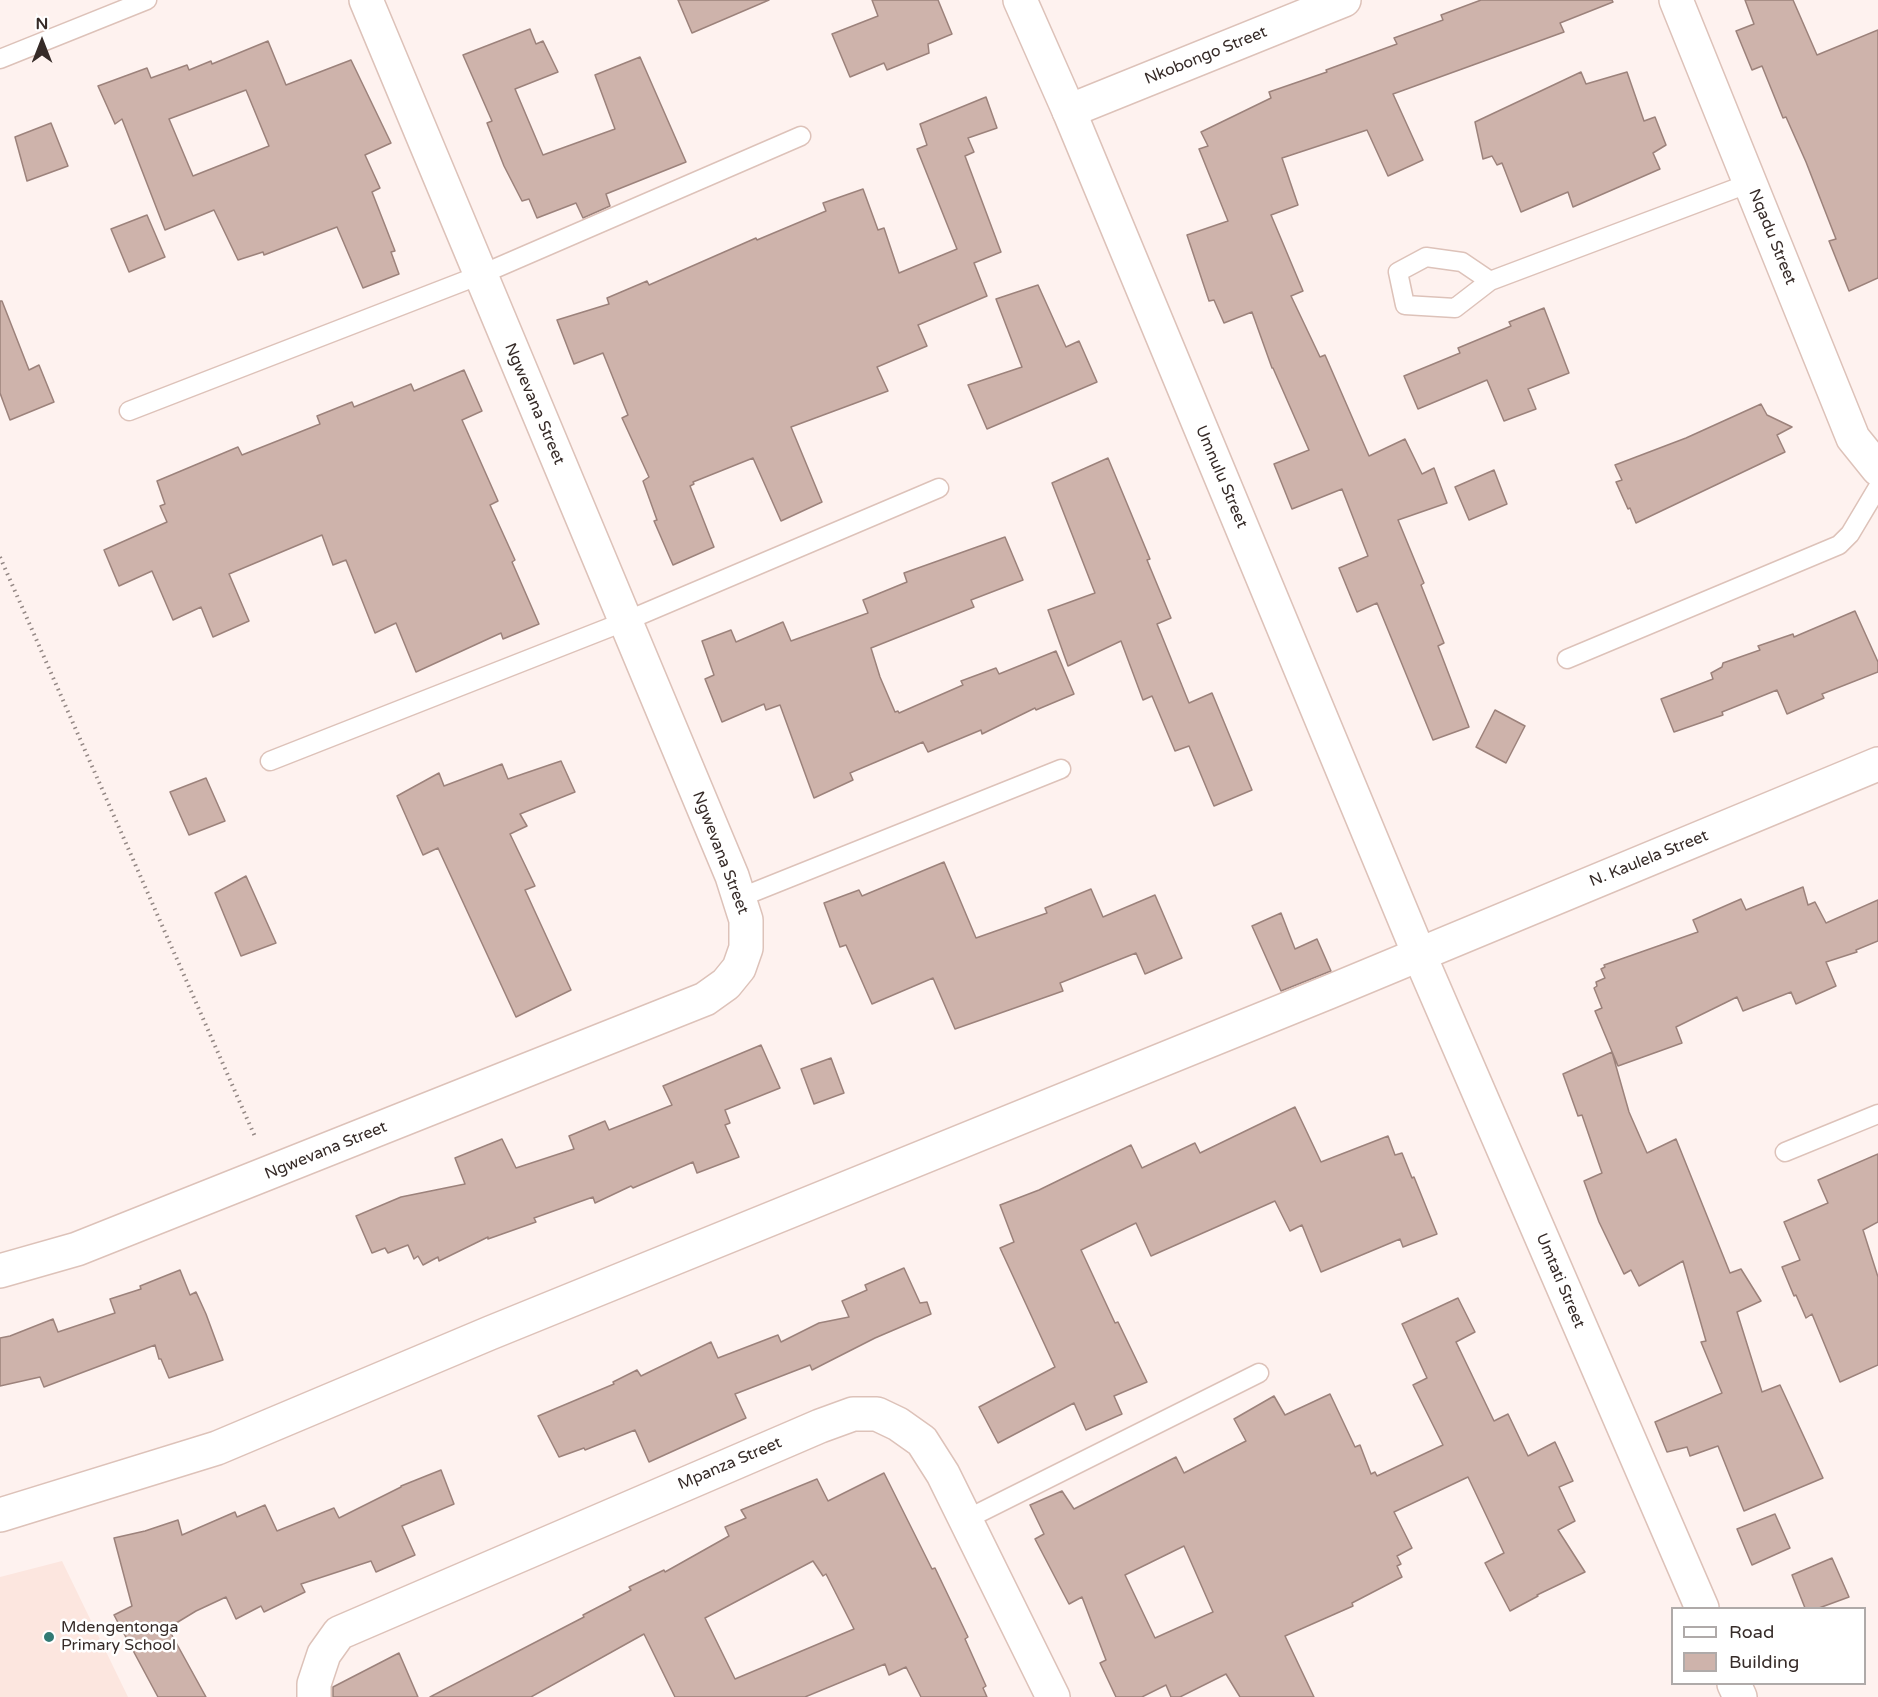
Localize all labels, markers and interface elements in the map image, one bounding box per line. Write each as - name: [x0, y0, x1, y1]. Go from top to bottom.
- north arrow: [12, 12, 72, 72]
- text: N: [36, 14, 48, 34]
- street label: Nkobongo Street: [1142, 23, 1270, 89]
- street label: Nqadu Street: [1744, 186, 1800, 288]
- street label: Ngwevana Street: [500, 340, 568, 468]
- street label: Umnulu Street: [1191, 423, 1251, 531]
- street label: Ngwevana Street: [688, 789, 752, 917]
- street label: N. Kaulela Street: [1587, 826, 1711, 892]
- street label: Ngwevana Street: [262, 1118, 390, 1184]
- street label: Umtati Street: [1531, 1231, 1589, 1331]
- street label: Mpanza Street: [675, 1433, 785, 1495]
- legend: [1671, 1607, 1866, 1685]
- place label: Mdengentonga Primary School: [61, 1618, 178, 1656]
- text: Road: [1729, 1621, 1774, 1643]
- marker: Mdengentonga Primary School: [42, 1630, 56, 1644]
- text: Building: [1729, 1651, 1799, 1673]

